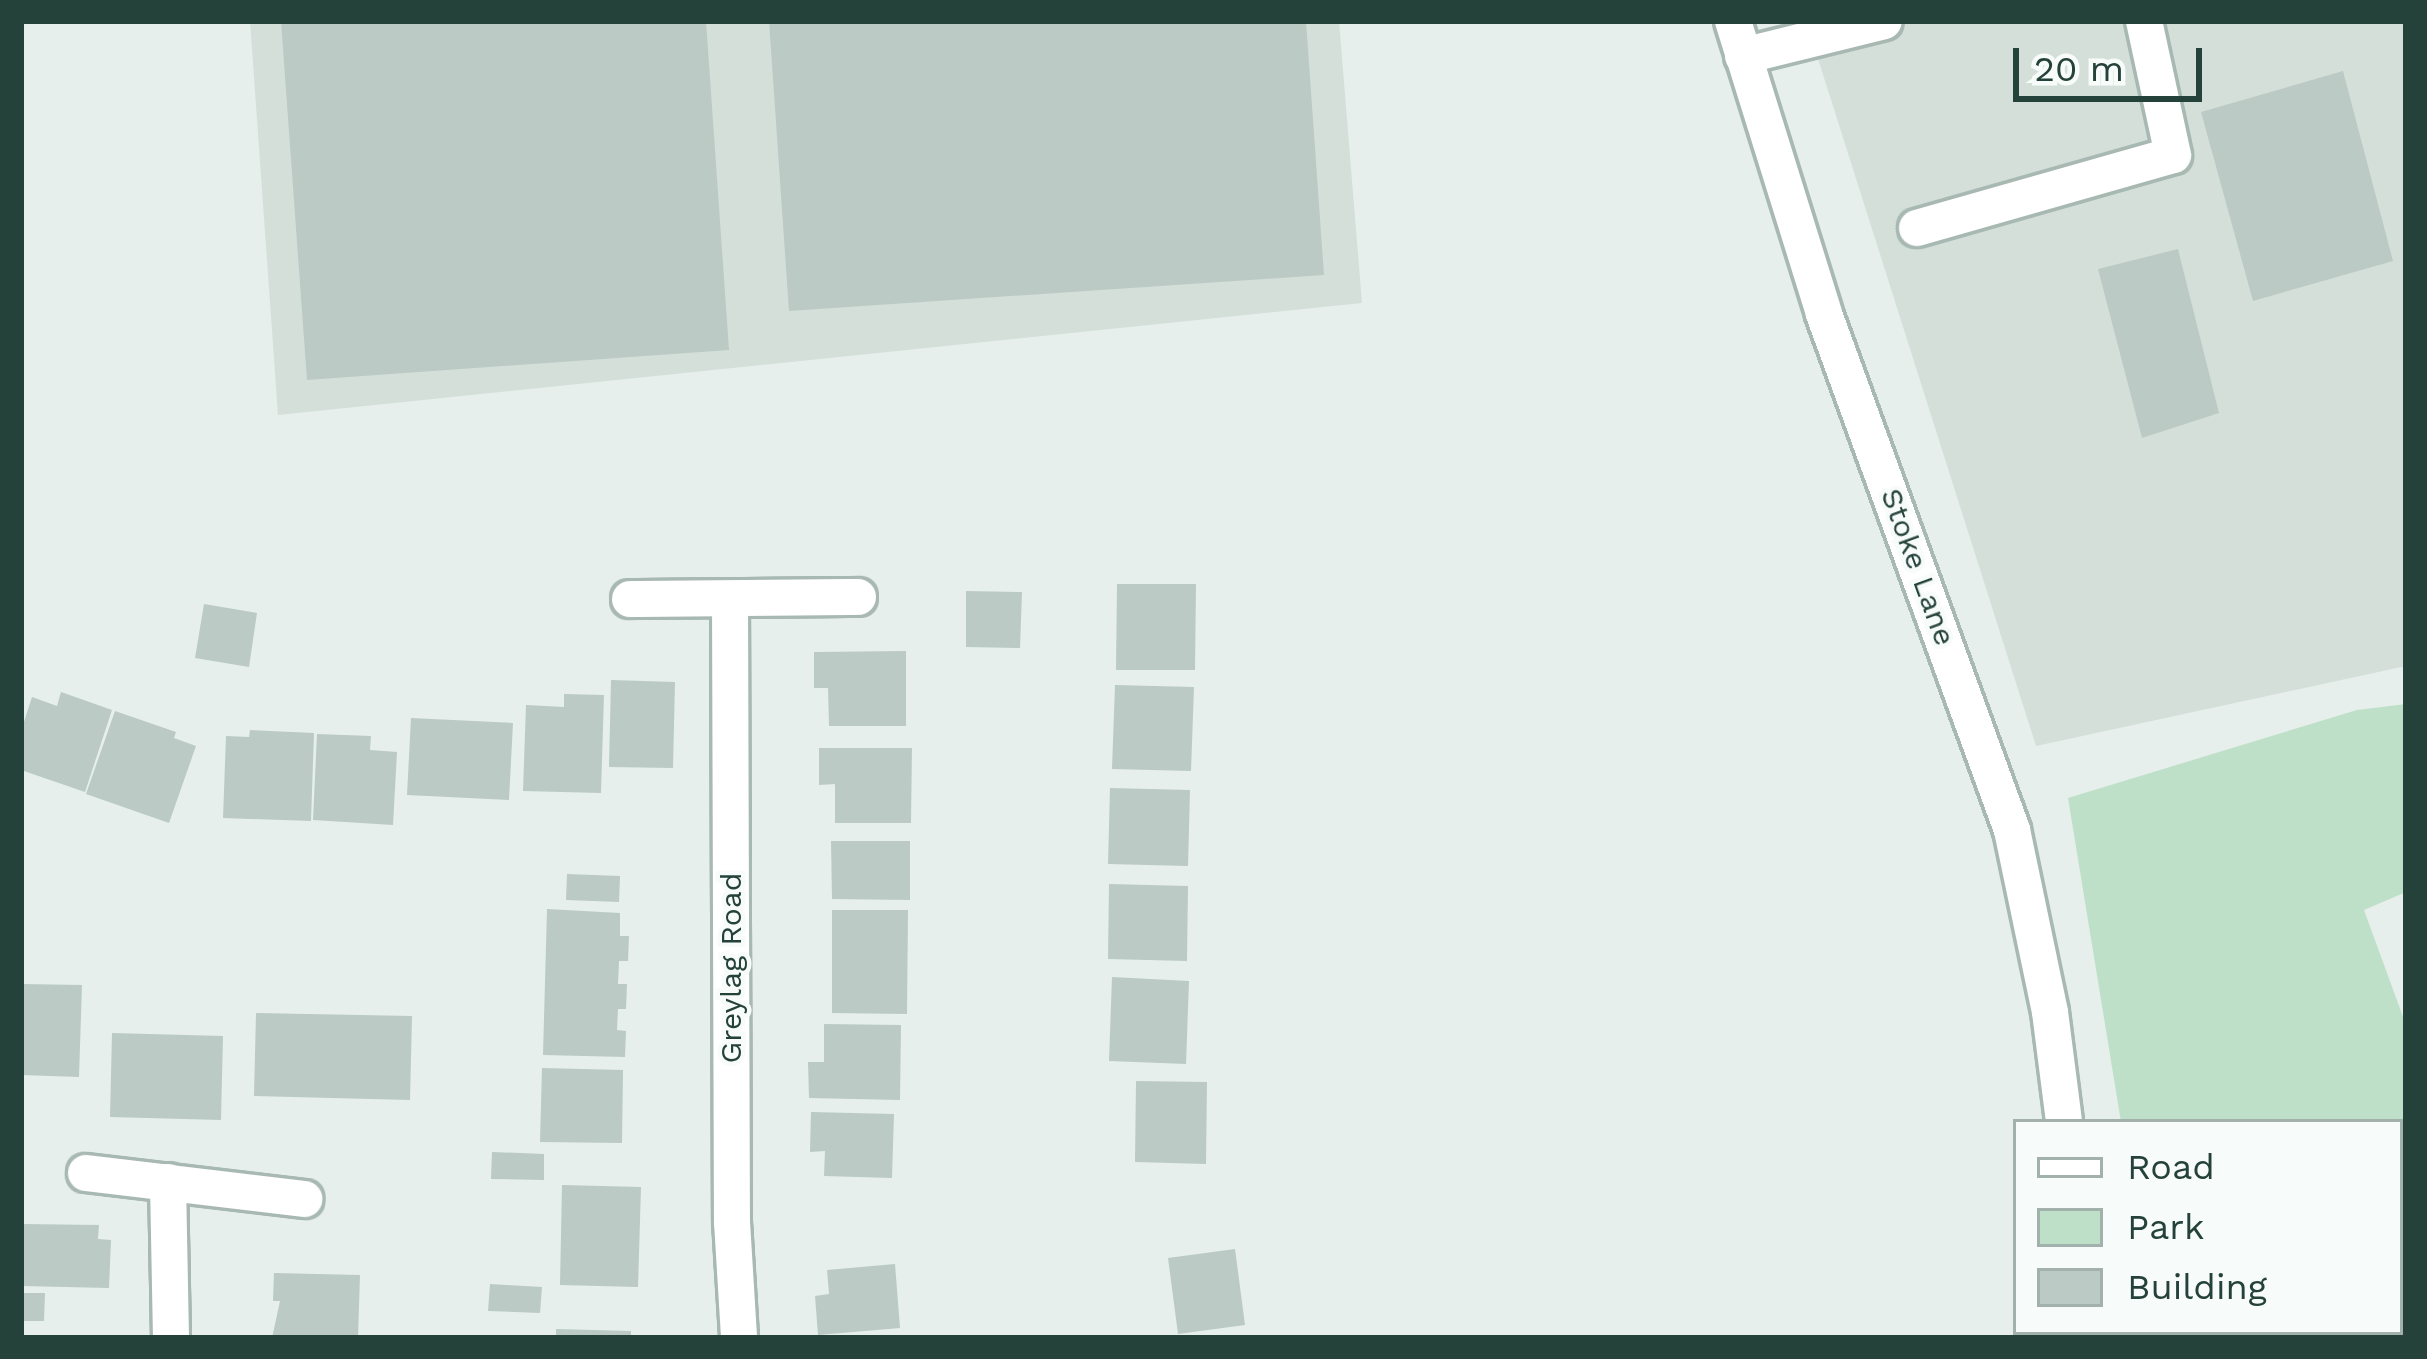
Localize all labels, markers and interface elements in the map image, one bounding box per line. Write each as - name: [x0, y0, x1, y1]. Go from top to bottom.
- scale bar: [2019, 24, 2208, 98]
- text: 20 m: [2034, 48, 2124, 90]
- street label: Stoke Lane: [1873, 484, 1963, 650]
- street label: Greylag Road: [713, 872, 749, 1064]
- legend: [2013, 1119, 2403, 1335]
- text: Road: [2127, 1146, 2215, 1188]
- text: Park: [2127, 1206, 2204, 1248]
- text: Building: [2127, 1266, 2267, 1308]

